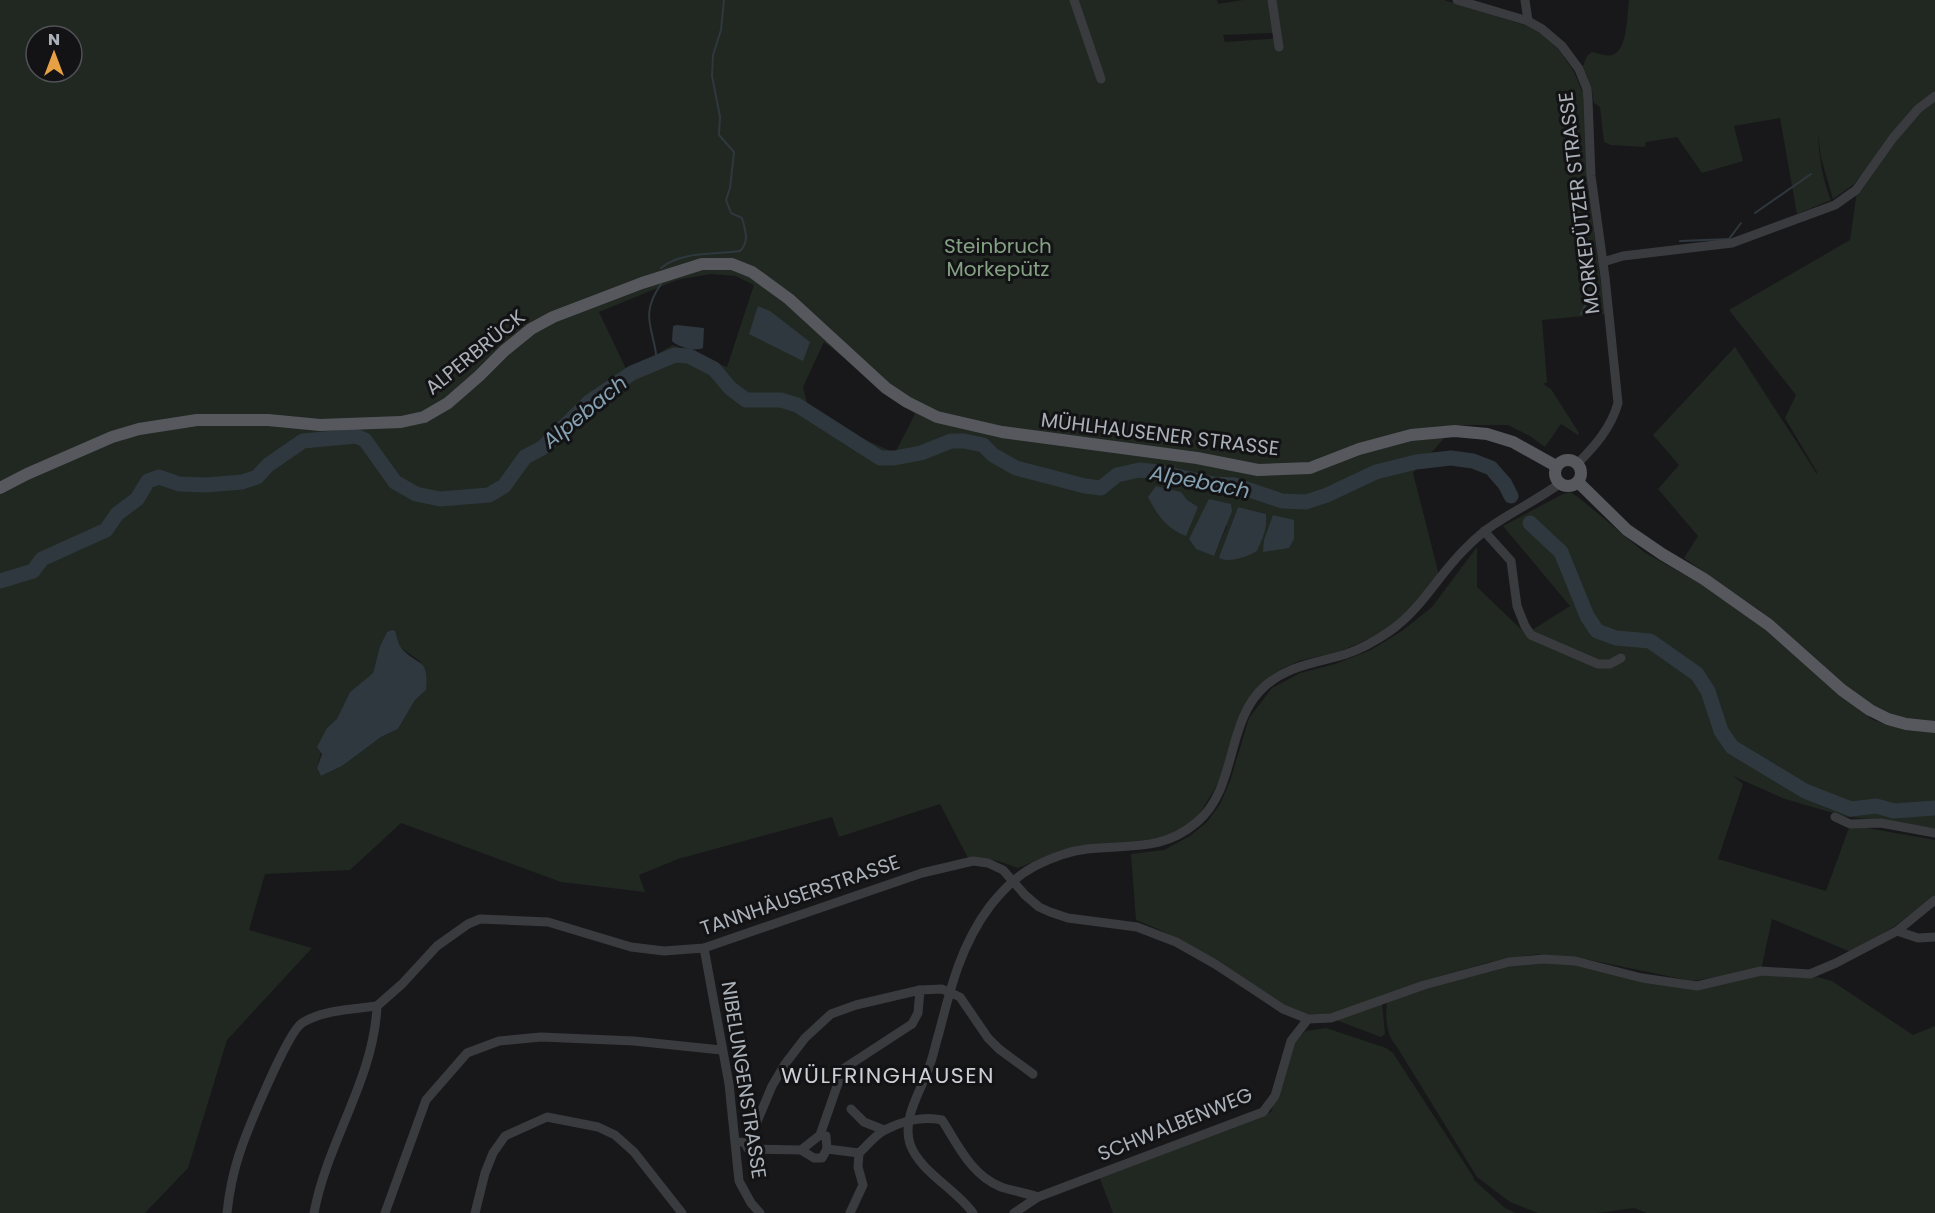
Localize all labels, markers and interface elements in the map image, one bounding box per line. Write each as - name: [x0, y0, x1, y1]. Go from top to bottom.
- north arrow: [24, 24, 84, 84]
- text: N: [48, 28, 60, 51]
- street label: MORKEPÜTZER STRASSE: [1551, 90, 1607, 316]
- park label: Steinbruch Morkepütz: [944, 232, 1052, 283]
- street label: ALPERBRÜCK: [419, 303, 531, 401]
- water label: Alpebach: [535, 369, 633, 455]
- street label: MÜHLHAUSENER STRASSE: [1039, 405, 1281, 463]
- water label: Alpebach: [1147, 457, 1252, 505]
- street label: TANNHÄUSERSTRASSE: [696, 848, 904, 942]
- street label: NIBELUNGENSTRASSE: [715, 979, 773, 1181]
- district label: WÜLFRINGHAUSEN: [781, 1060, 995, 1091]
- street label: SCHWALBENWEG: [1093, 1080, 1257, 1168]

